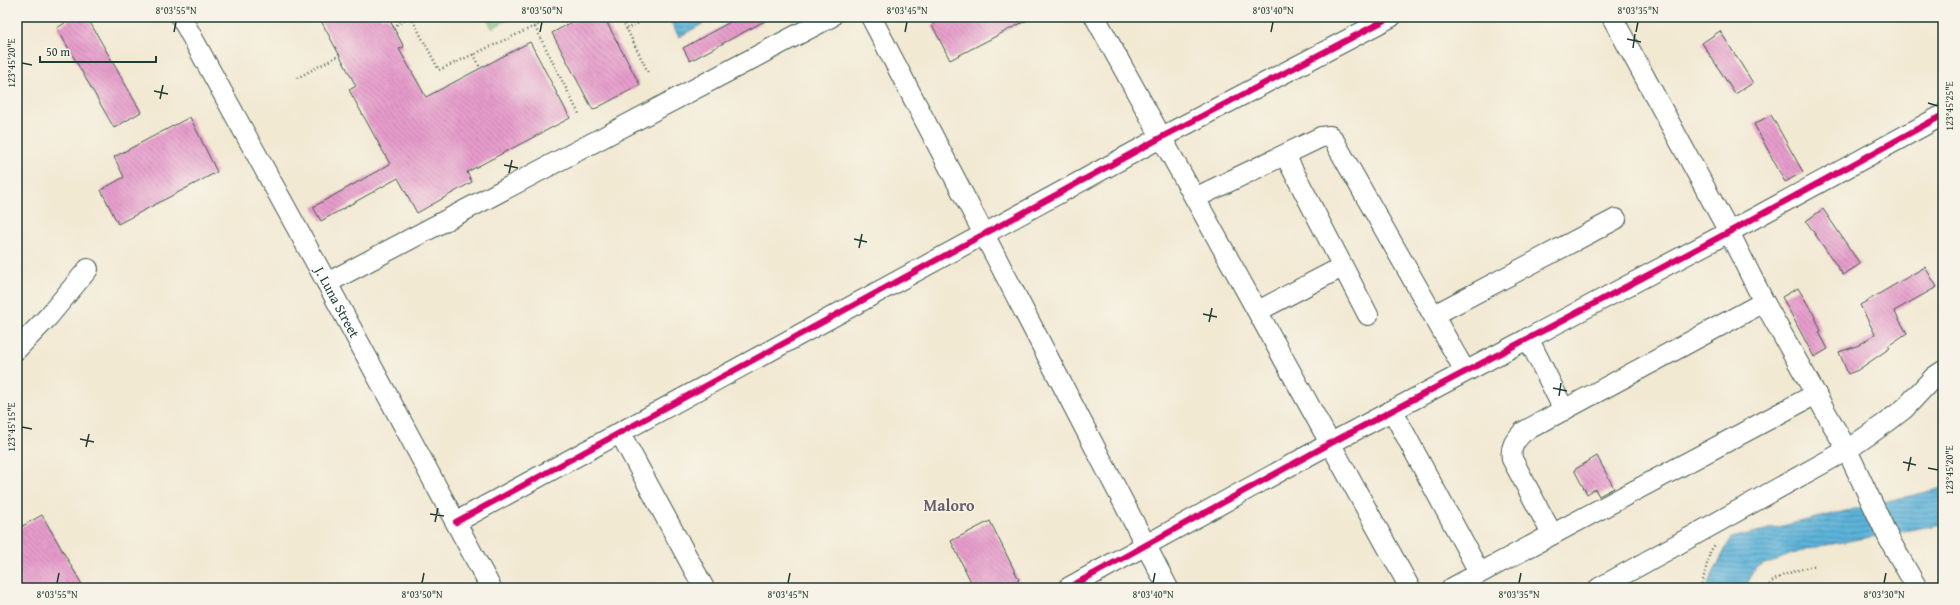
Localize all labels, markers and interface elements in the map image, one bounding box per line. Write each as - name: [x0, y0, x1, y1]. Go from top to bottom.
- text: 8°03'55"N: [155, 3, 197, 18]
- text: 8°03'50"N: [521, 3, 563, 18]
- text: 8°03'45"N: [886, 3, 928, 18]
- text: 8°03'40"N: [1252, 3, 1294, 18]
- text: 8°03'35"N: [1617, 3, 1659, 18]
- text: 123°45'20"E: [4, 38, 19, 88]
- scale bar: [40, 38, 156, 64]
- text: 50 m: [46, 43, 70, 60]
- text: 123°45'25"E: [1942, 81, 1957, 131]
- street label: J. Luna Street: [309, 261, 365, 341]
- text: 123°45'15"E: [4, 402, 19, 452]
- text: 123°45'20"E: [1942, 445, 1957, 495]
- district label: Maloro: [923, 493, 975, 517]
- text: 8°03'55"N: [36, 587, 78, 602]
- text: 8°03'50"N: [401, 587, 443, 602]
- text: 8°03'45"N: [767, 587, 809, 602]
- text: 8°03'40"N: [1132, 587, 1174, 602]
- text: 8°03'35"N: [1498, 587, 1540, 602]
- text: 8°03'30"N: [1863, 587, 1905, 602]

